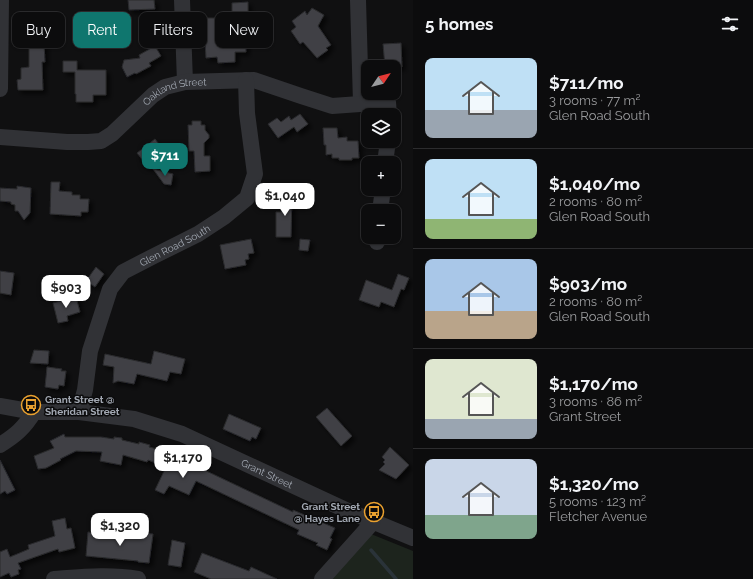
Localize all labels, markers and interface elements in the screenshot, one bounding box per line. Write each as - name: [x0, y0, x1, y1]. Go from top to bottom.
- chip: Buy: [12, 12, 65, 48]
- chip: Rent: [73, 12, 131, 48]
- chip: Filters: [139, 12, 207, 48]
- chip: New: [215, 12, 273, 48]
- icon: filters: [719, 13, 741, 35]
- text: 5 homes: [425, 14, 493, 34]
- north arrow: [361, 60, 401, 100]
- map controls: [361, 60, 401, 244]
- text: $711/mo: [549, 73, 624, 93]
- icon: home: [457, 74, 505, 122]
- street label: Oakland Street: [140, 76, 207, 107]
- text: 3 rooms · 77 m²: [549, 93, 641, 108]
- button: layers: [361, 108, 401, 148]
- text: Glen Road South: [549, 108, 650, 123]
- pin: $711: [141, 143, 189, 177]
- text: $711: [151, 148, 179, 163]
- button: +: [361, 156, 401, 196]
- text: $1,040/mo: [549, 174, 640, 194]
- icon: home: [457, 175, 505, 223]
- pin: $1,040: [252, 183, 318, 217]
- text: $1,040: [264, 188, 306, 203]
- text: 2 rooms · 80 m²: [549, 194, 642, 209]
- button: −: [361, 204, 401, 244]
- text: Glen Road South: [549, 209, 650, 224]
- street label: Glen Road South: [138, 222, 212, 268]
- text: $903/mo: [549, 274, 627, 294]
- pin: $903: [42, 275, 90, 309]
- icon: home: [457, 275, 505, 323]
- text: $903: [50, 280, 82, 295]
- text: 2 rooms · 80 m²: [549, 294, 642, 309]
- text: Glen Road South: [549, 309, 650, 324]
- text: $1,170/mo: [549, 374, 638, 394]
- icon: home: [457, 375, 505, 423]
- bus stop icon: Grant Street @ Sheridan Street: [20, 394, 42, 416]
- place label: Grant Street @ Sheridan Street: [45, 394, 120, 417]
- text: 3 rooms · 86 m²: [549, 394, 642, 409]
- text: Grant Street: [549, 409, 621, 424]
- pin: $1,170: [150, 445, 216, 479]
- text: $1,170: [163, 450, 203, 465]
- street label: Grant Street: [240, 457, 295, 490]
- text: $1,320/mo: [549, 474, 639, 494]
- icon: home: [457, 475, 505, 523]
- text: 5 rooms · 123 m²: [549, 494, 646, 509]
- place label: Grant Street @ Hayes Lane: [294, 501, 360, 524]
- bus stop icon: Grant Street @ Hayes Lane: [363, 501, 385, 523]
- text: Fletcher Avenue: [549, 509, 647, 524]
- pin: $1,320: [87, 513, 153, 547]
- text: $1,320: [100, 518, 140, 533]

